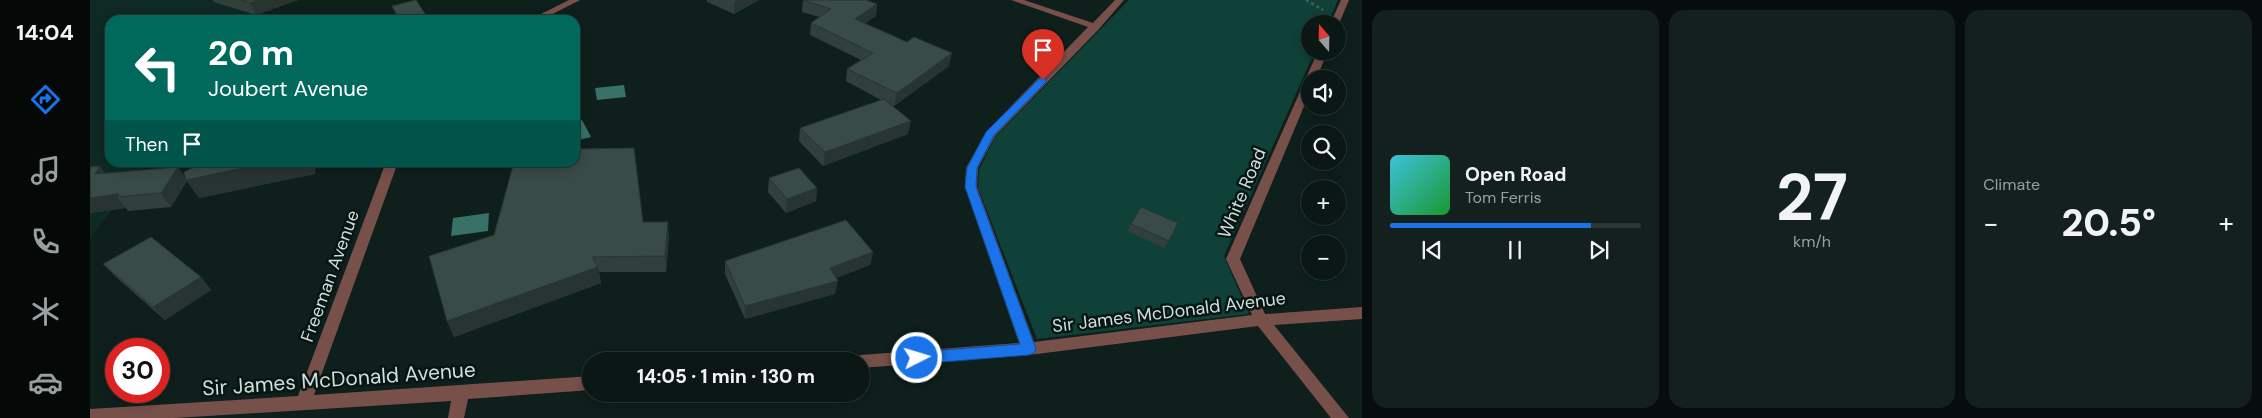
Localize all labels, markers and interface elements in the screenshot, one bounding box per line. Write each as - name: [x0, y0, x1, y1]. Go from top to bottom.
- north arrow: [1301, 15, 1346, 60]
- map controls: [1301, 15, 1346, 280]
- text: 14:04: [16, 18, 74, 47]
- pin: [1022, 29, 1064, 80]
- text: 20 m: [208, 30, 294, 76]
- icon: left: [125, 35, 190, 100]
- icon: arrive: [1029, 36, 1057, 64]
- button: sound: [1301, 70, 1346, 115]
- text: Joubert Avenue: [208, 74, 368, 103]
- icon: directions: [28, 82, 63, 117]
- button: search: [1301, 125, 1346, 170]
- icon: arrive: [178, 130, 206, 158]
- text: Then: [125, 132, 168, 157]
- street label: White Road: [1212, 144, 1272, 242]
- icon: music: [28, 153, 63, 188]
- text: 27: [1776, 156, 1848, 240]
- text: Open Road: [1465, 162, 1567, 187]
- text: Climate: [1983, 174, 2040, 195]
- button: +: [1301, 180, 1346, 225]
- text: Tom Ferris: [1465, 187, 1542, 208]
- text: 20.5°: [2061, 198, 2156, 248]
- text: −: [1983, 205, 1999, 242]
- text: +: [2219, 205, 2234, 242]
- street label: Freeman Avenue: [295, 207, 365, 345]
- icon: phone: [28, 224, 63, 259]
- text: km/h: [1793, 231, 1831, 252]
- button: −: [1301, 235, 1346, 280]
- icon: previous: [1418, 236, 1446, 264]
- icon: pause: [1501, 236, 1529, 264]
- icon: next: [1585, 236, 1613, 264]
- street label: Sir James McDonald Avenue: [1051, 286, 1287, 338]
- icon: climate: [28, 294, 63, 329]
- position arrow: [890, 331, 942, 383]
- speed limit sign: 30: [105, 338, 170, 403]
- street label: Sir James McDonald Avenue: [201, 355, 477, 403]
- text: 14:05 · 1 min · 130 m: [637, 364, 815, 389]
- icon: car: [28, 365, 63, 400]

